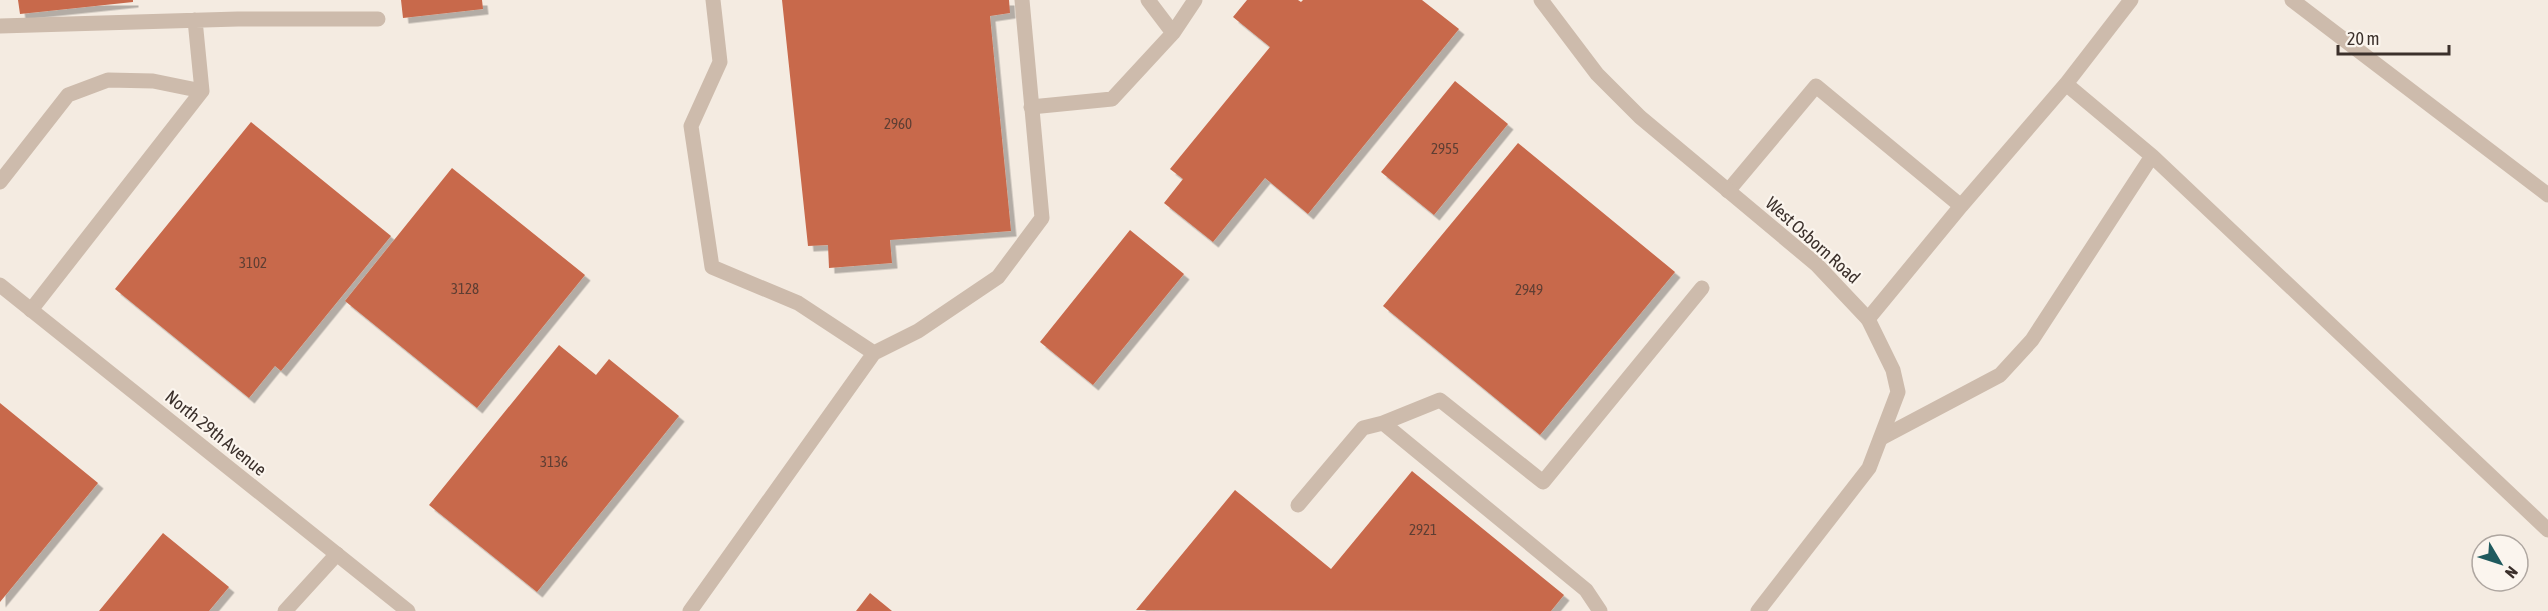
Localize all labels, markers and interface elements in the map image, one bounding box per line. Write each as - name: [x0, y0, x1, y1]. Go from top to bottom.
- scale bar: [2338, 18, 2449, 56]
- text: 20 m: [2347, 28, 2379, 49]
- house number: 2960: [884, 115, 912, 132]
- house number: 2955: [1431, 140, 1459, 157]
- street label: West Osborn Road: [1762, 192, 1864, 288]
- house number: 3102: [239, 254, 267, 271]
- house number: 3128: [451, 280, 479, 297]
- house number: 2949: [1515, 281, 1543, 298]
- street label: North 29th Avenue: [161, 386, 271, 480]
- house number: 3136: [540, 453, 568, 470]
- house number: 2921: [1409, 521, 1437, 538]
- north arrow: [2470, 533, 2530, 593]
- text: N: [2502, 563, 2522, 582]

